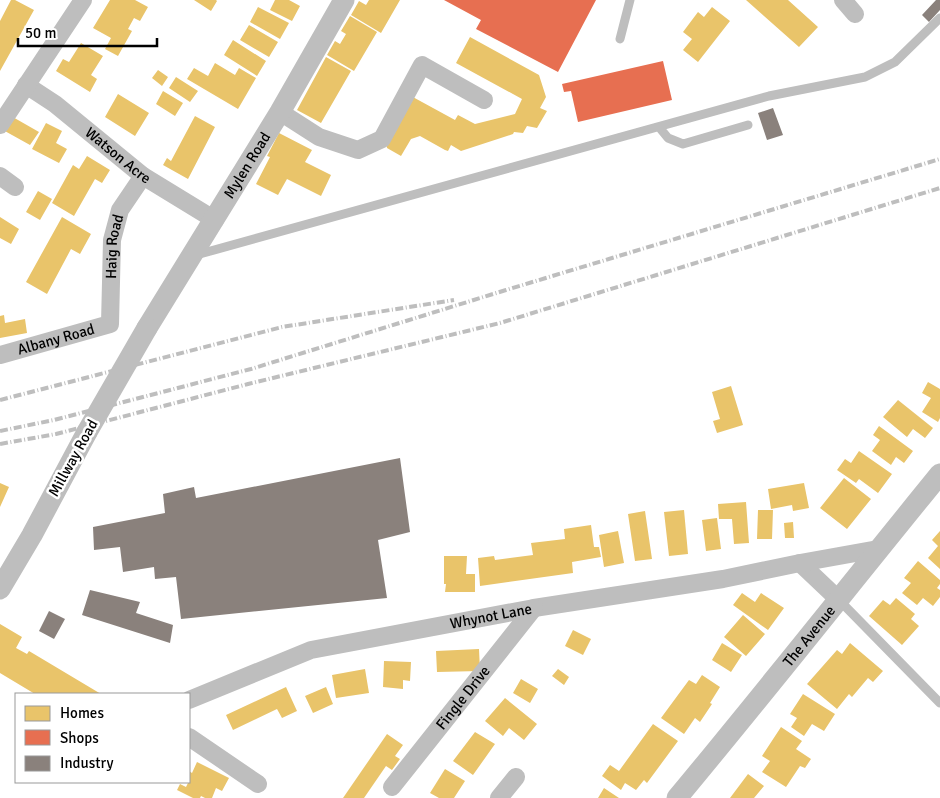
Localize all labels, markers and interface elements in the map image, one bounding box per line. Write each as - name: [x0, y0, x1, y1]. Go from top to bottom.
- scale bar: [18, 15, 156, 47]
- text: 50 m: [25, 24, 56, 42]
- street label: Watson Acre: [81, 123, 154, 188]
- street label: Mylen Road: [220, 129, 274, 202]
- street label: Haig Road: [102, 212, 127, 279]
- street label: Albany Road: [15, 320, 97, 359]
- street label: Millway Road: [44, 416, 102, 500]
- street label: Whynot Lane: [448, 600, 533, 633]
- street label: The Avenue: [779, 602, 839, 670]
- street label: Fingle Drive: [432, 662, 494, 733]
- legend: [15, 693, 190, 783]
- text: Homes: [60, 704, 104, 722]
- text: Shops: [60, 729, 99, 747]
- text: Industry: [60, 754, 113, 772]

